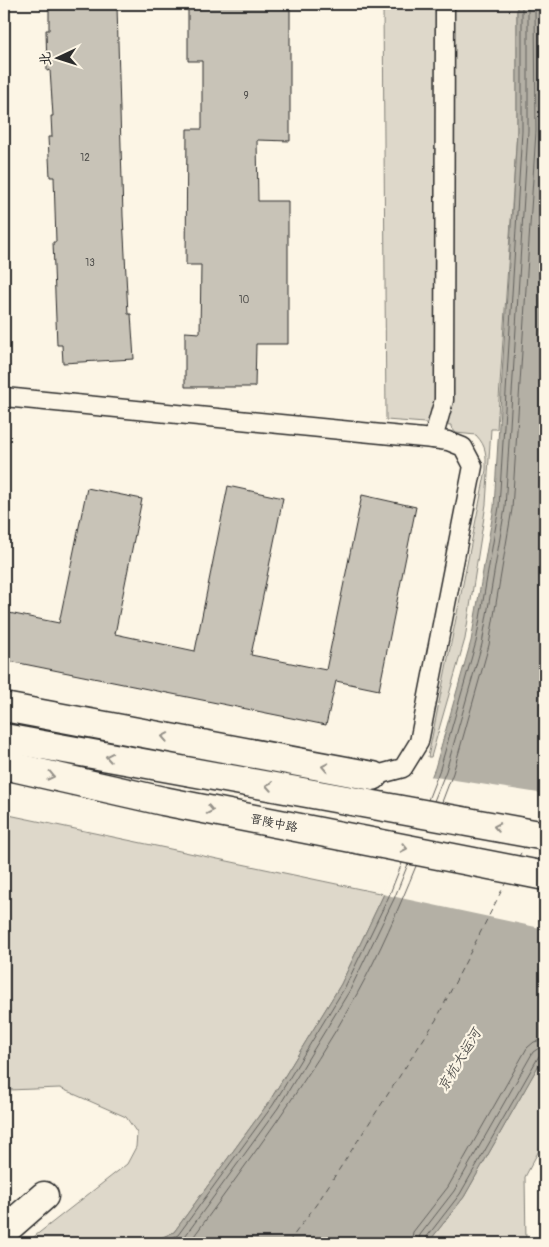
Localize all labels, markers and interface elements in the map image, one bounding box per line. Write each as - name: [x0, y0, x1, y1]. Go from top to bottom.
- north arrow: [32, 32, 82, 82]
- text: 北: [37, 51, 54, 66]
- house number: 9: [243, 90, 249, 102]
- house number: 12: [80, 152, 90, 164]
- house number: 13: [85, 257, 95, 269]
- house number: 10: [239, 294, 250, 306]
- one-way arrow: [161, 732, 170, 743]
- one-way arrow: [105, 752, 113, 762]
- one-way arrow: [321, 762, 329, 773]
- one-way arrow: [47, 770, 56, 781]
- one-way arrow: [265, 781, 273, 791]
- one-way arrow: [206, 804, 215, 815]
- street label: 晋陵中路: [249, 812, 299, 835]
- one-way arrow: [493, 823, 502, 833]
- one-way arrow: [400, 843, 408, 853]
- water label: 京杭大运河: [434, 1024, 486, 1095]

